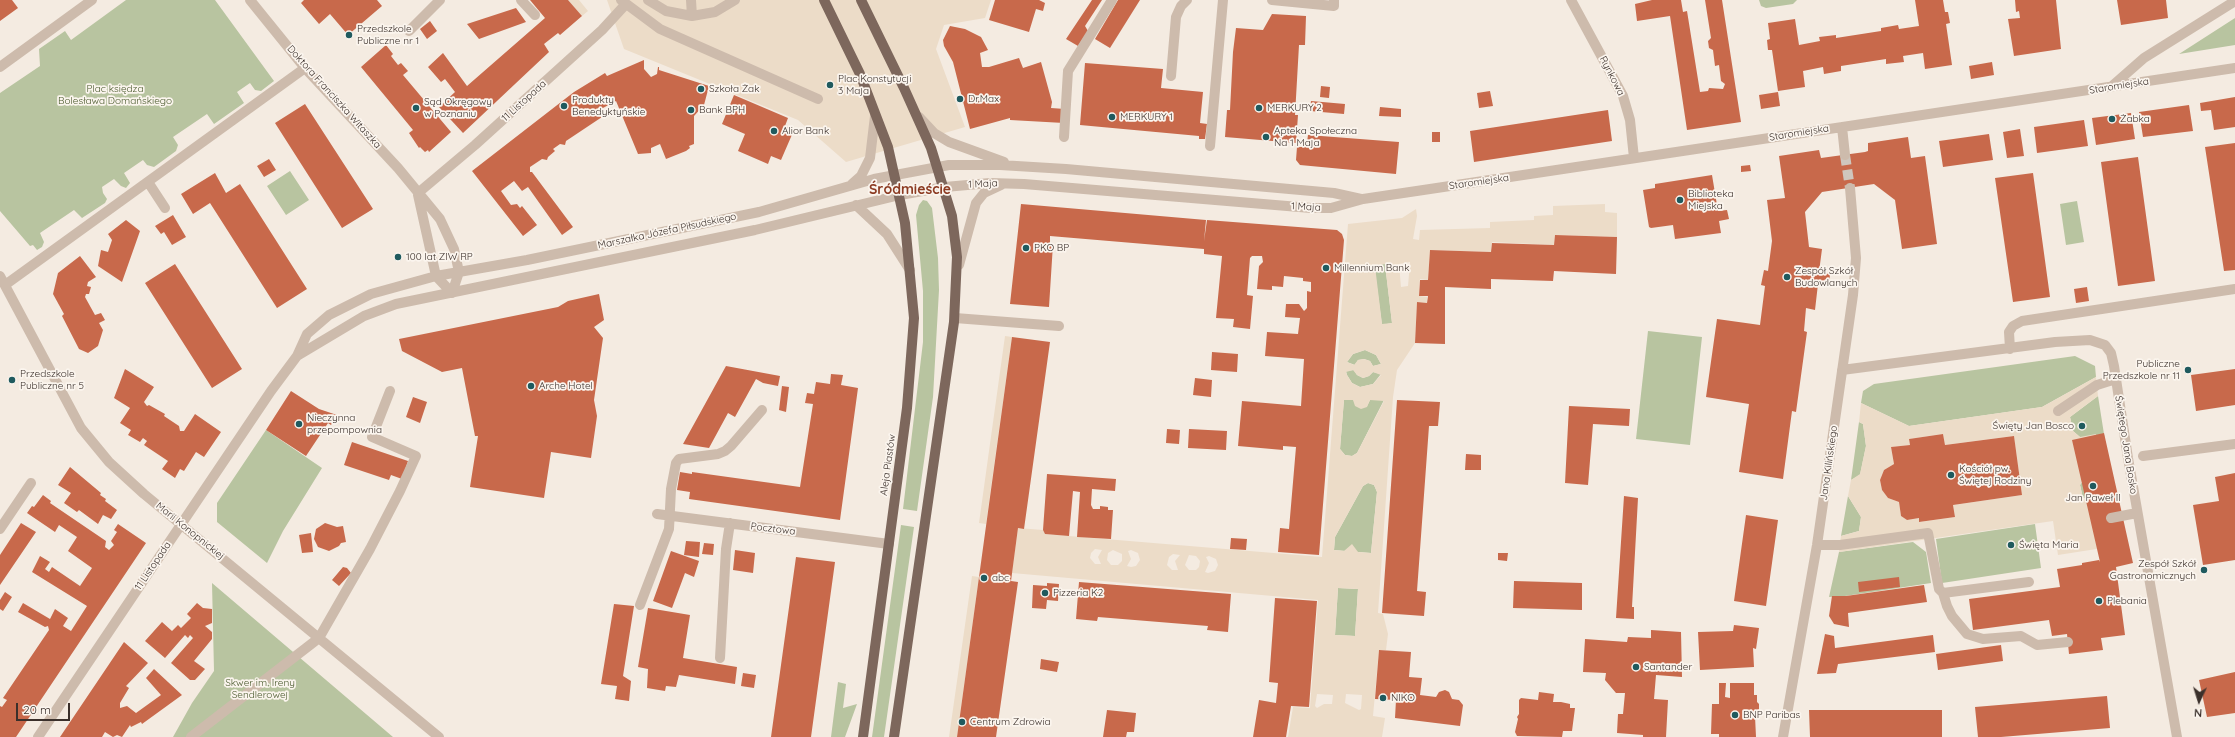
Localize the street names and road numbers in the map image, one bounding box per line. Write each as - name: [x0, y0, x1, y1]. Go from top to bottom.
- street label: Doktora Franciszka Witaszka: [284, 43, 384, 151]
- street label: Rynkowa: [1597, 54, 1627, 98]
- street label: Staromiejska: [2088, 75, 2150, 97]
- street label: 11 Listopada: [499, 78, 549, 124]
- street label: Staromiejska: [1768, 122, 1830, 144]
- street label: Staromiejska: [1448, 172, 1510, 192]
- street label: 1 Maja: [968, 177, 998, 191]
- street label: 1 Maja: [1291, 200, 1321, 214]
- street label: Marszałka Józefa Piłsudskiego: [597, 210, 737, 252]
- street label: Świętego Jana Bosko: [2112, 395, 2140, 495]
- street label: Jana Kilińskiego: [1818, 425, 1840, 501]
- street label: Aleja Piastów: [878, 434, 898, 496]
- street label: Marii Konopnickiej: [153, 500, 227, 562]
- street label: Pocztowa: [750, 520, 796, 538]
- street label: 11 Listopada: [132, 539, 174, 593]

